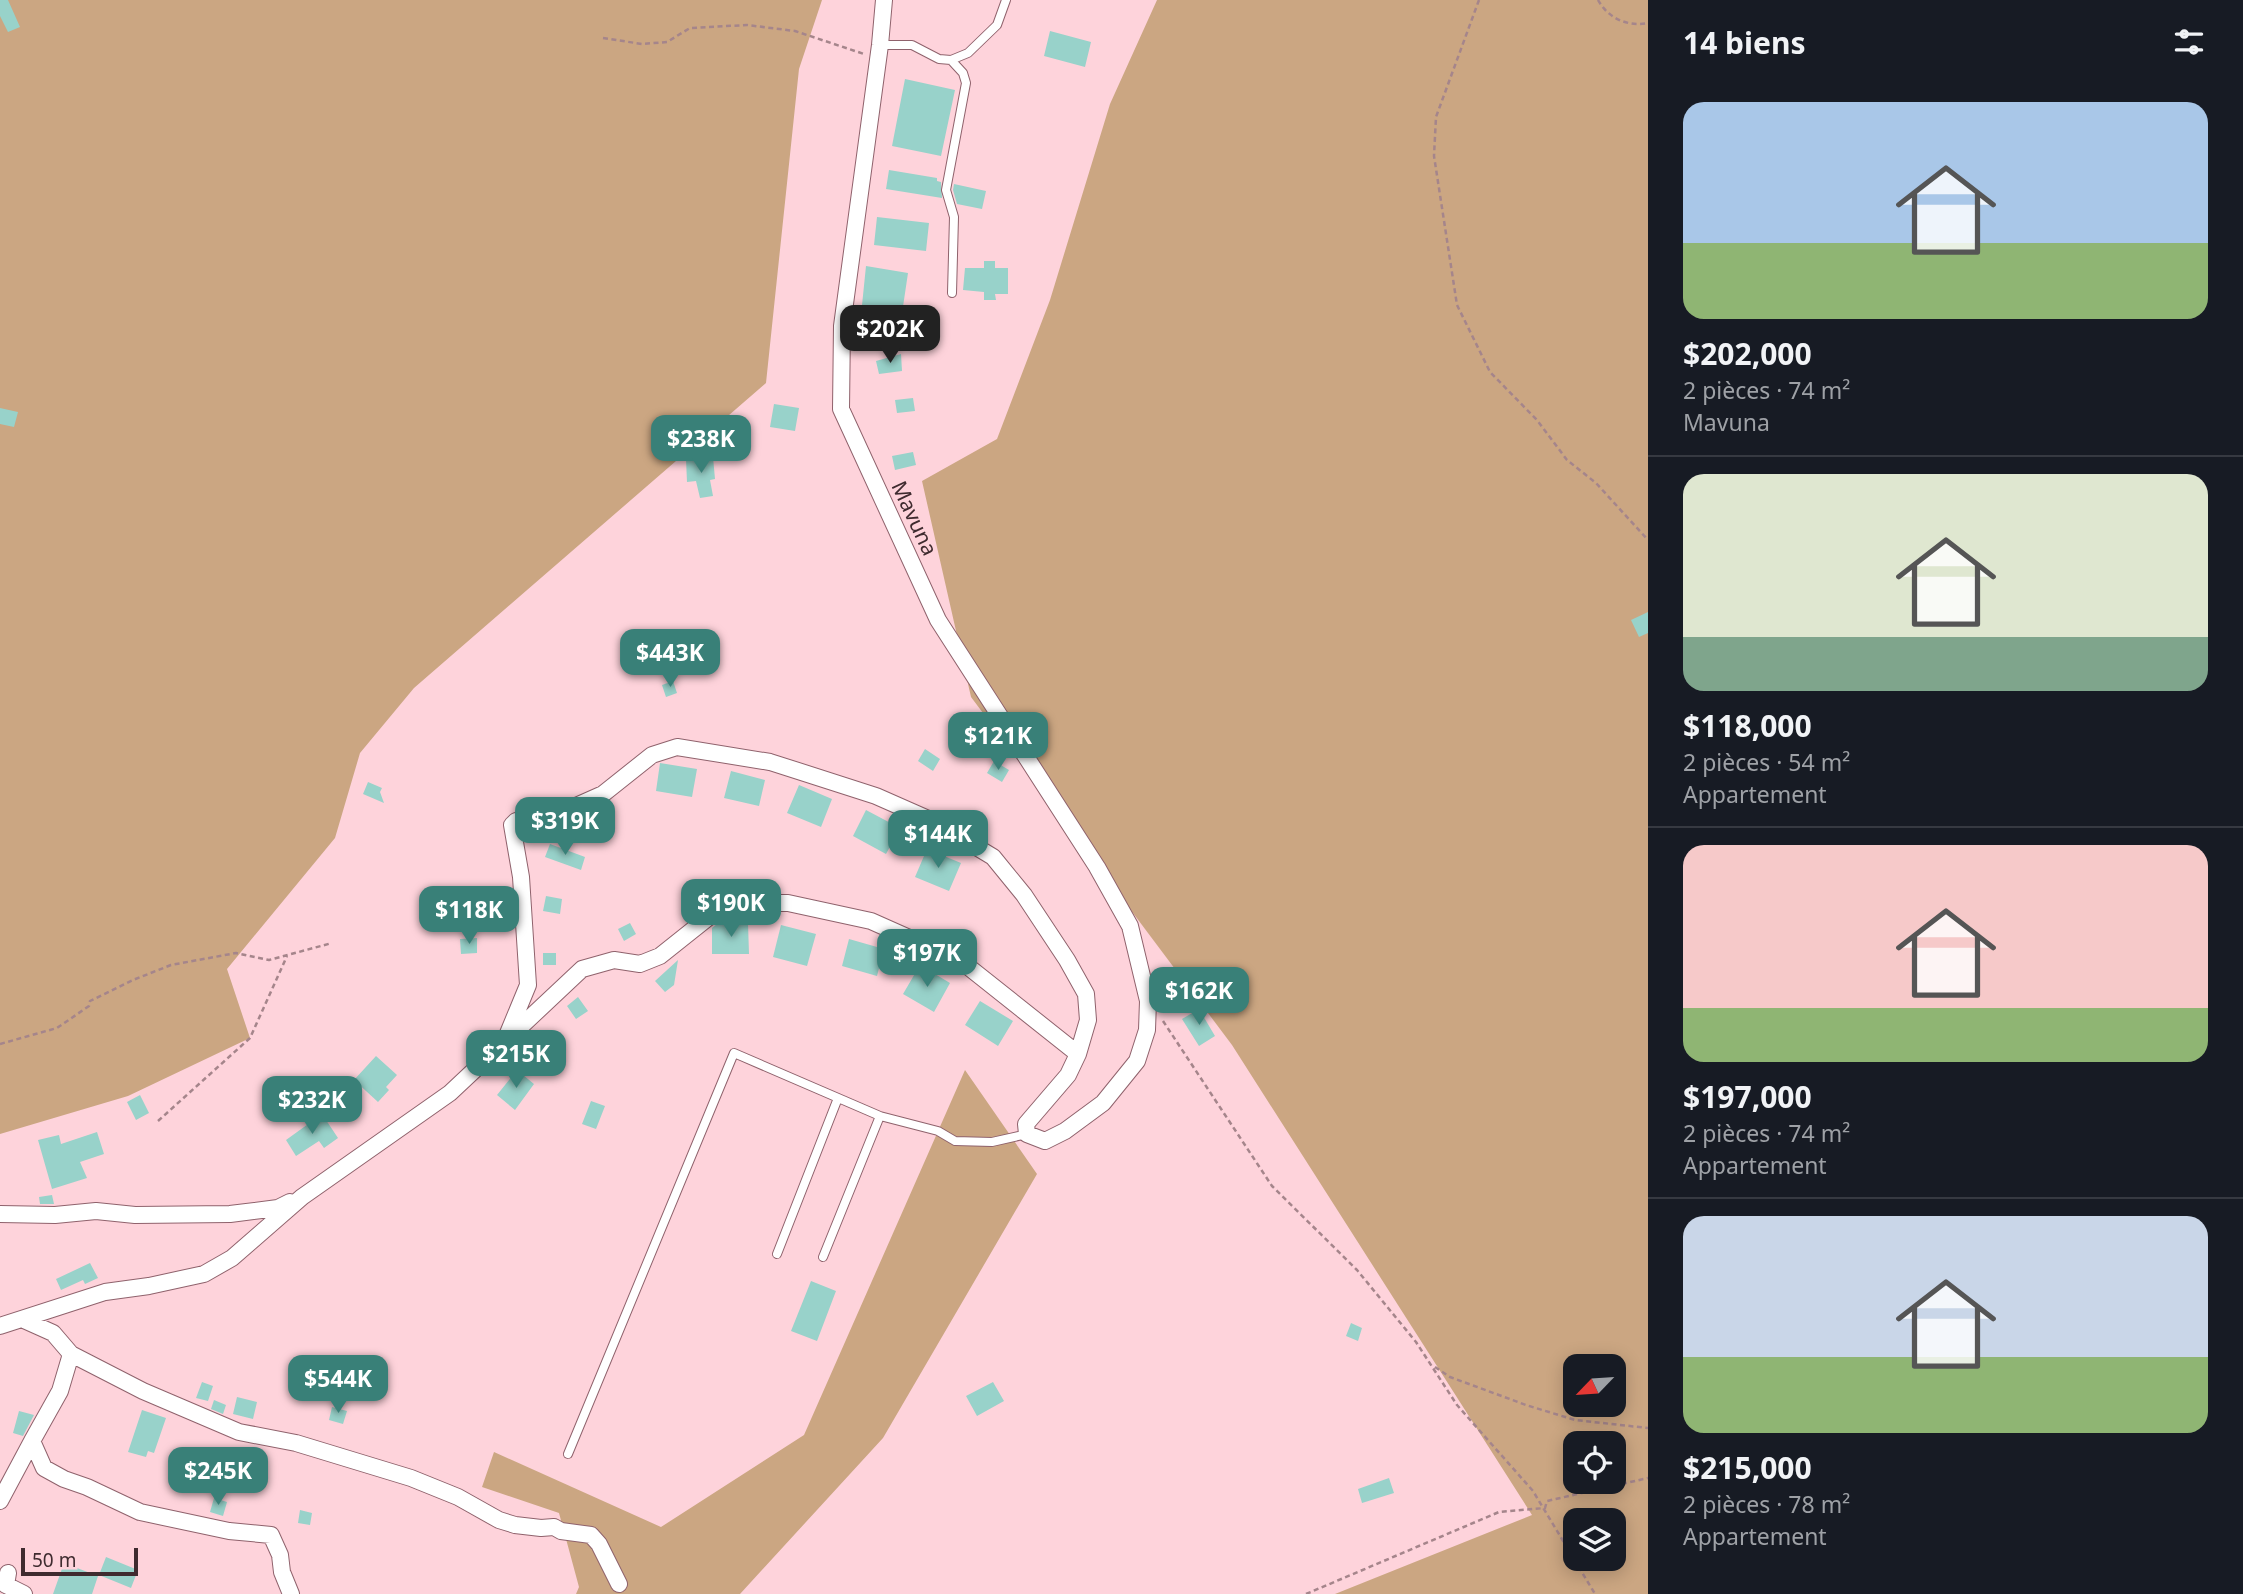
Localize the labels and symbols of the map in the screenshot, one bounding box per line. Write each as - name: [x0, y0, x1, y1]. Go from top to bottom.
- pin: $202K: [841, 306, 939, 365]
- pin: $238K: [652, 416, 750, 475]
- street label: Mavuna: [886, 476, 944, 560]
- pin: $443K: [621, 630, 719, 689]
- pin: $121K: [949, 712, 1047, 772]
- pin: $319K: [516, 798, 614, 857]
- pin: $144K: [889, 810, 987, 870]
- pin: $190K: [682, 880, 780, 939]
- pin: $118K: [420, 886, 518, 946]
- pin: $197K: [878, 930, 976, 989]
- pin: $162K: [1150, 968, 1248, 1027]
- pin: $215K: [467, 1030, 565, 1090]
- pin: $232K: [263, 1076, 361, 1136]
- north arrow: [1563, 1354, 1626, 1418]
- pin: $544K: [289, 1356, 387, 1415]
- pin: $245K: [169, 1448, 267, 1507]
- scale bar: [21, 1545, 138, 1577]

